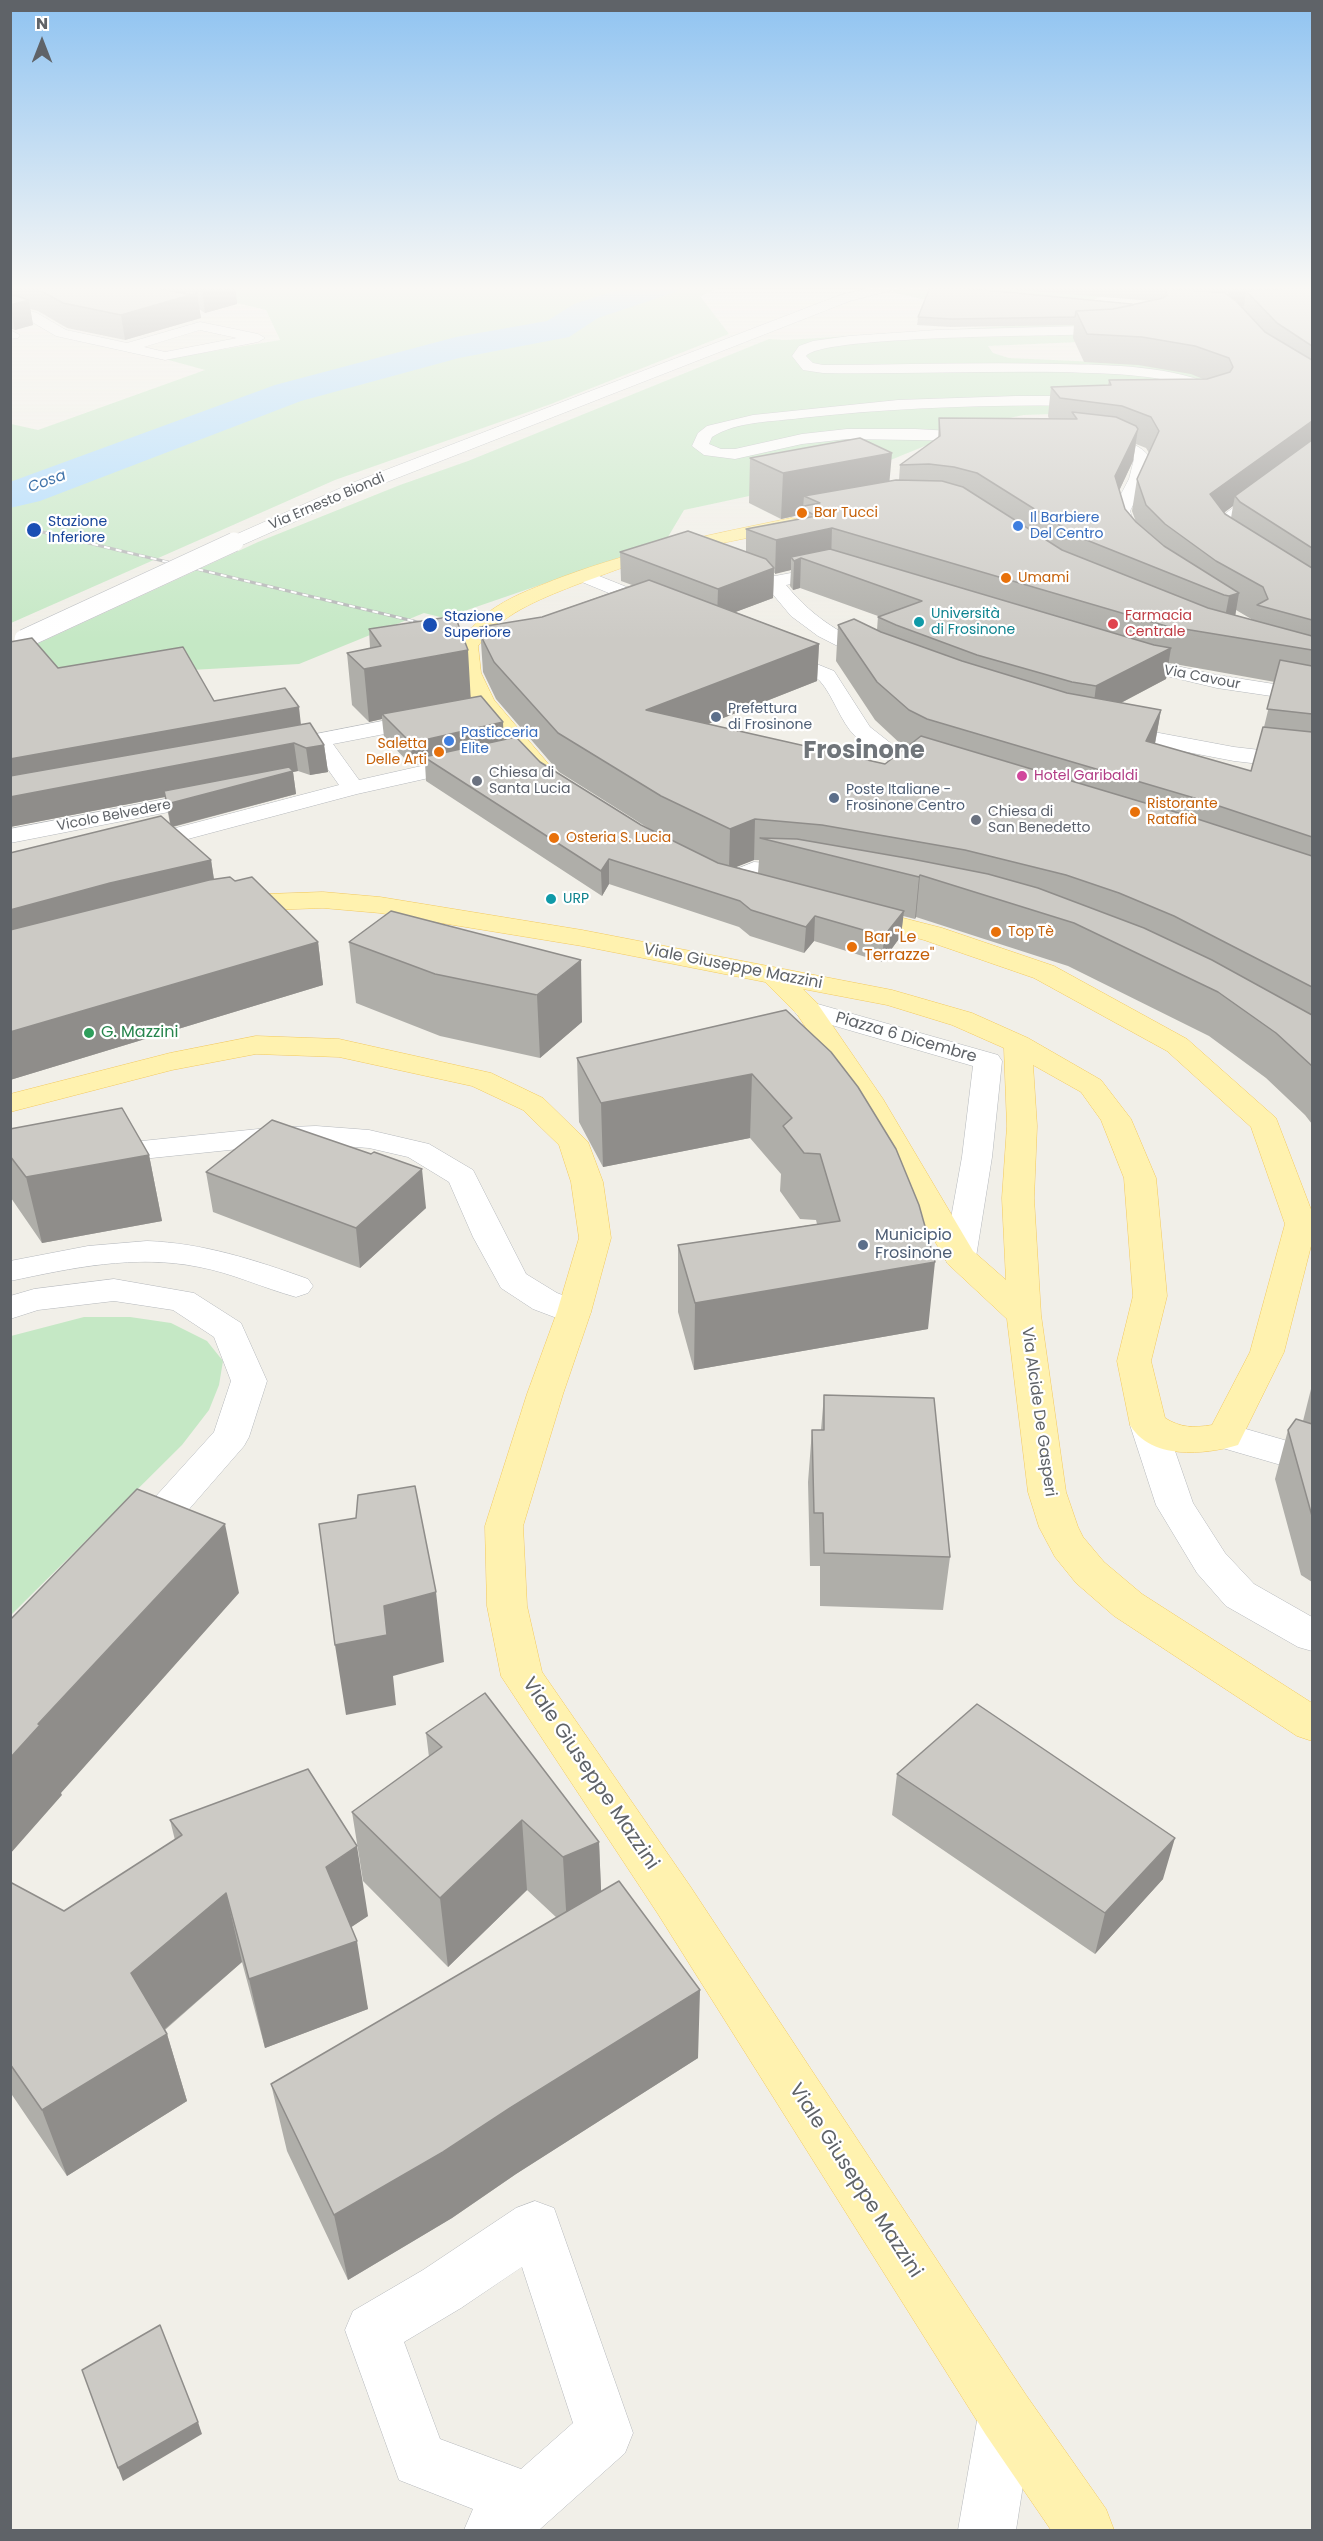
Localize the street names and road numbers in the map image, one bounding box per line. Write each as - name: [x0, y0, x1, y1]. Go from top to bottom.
- street label: Via Ernesto Biondi: [267, 470, 387, 534]
- street label: Via Cavour: [1162, 662, 1242, 694]
- street label: Vicolo Belvedere: [56, 797, 172, 835]
- street label: Viale Giuseppe Mazzini: [642, 940, 824, 994]
- street label: Piazza 6 Dicembre: [833, 1009, 979, 1067]
- street label: Via Alcide De Gasperi: [1017, 1326, 1059, 1498]
- street label: Viale Giuseppe Mazzini: [517, 1673, 663, 1875]
- street label: Viale Giuseppe Mazzini: [783, 2079, 927, 2283]

